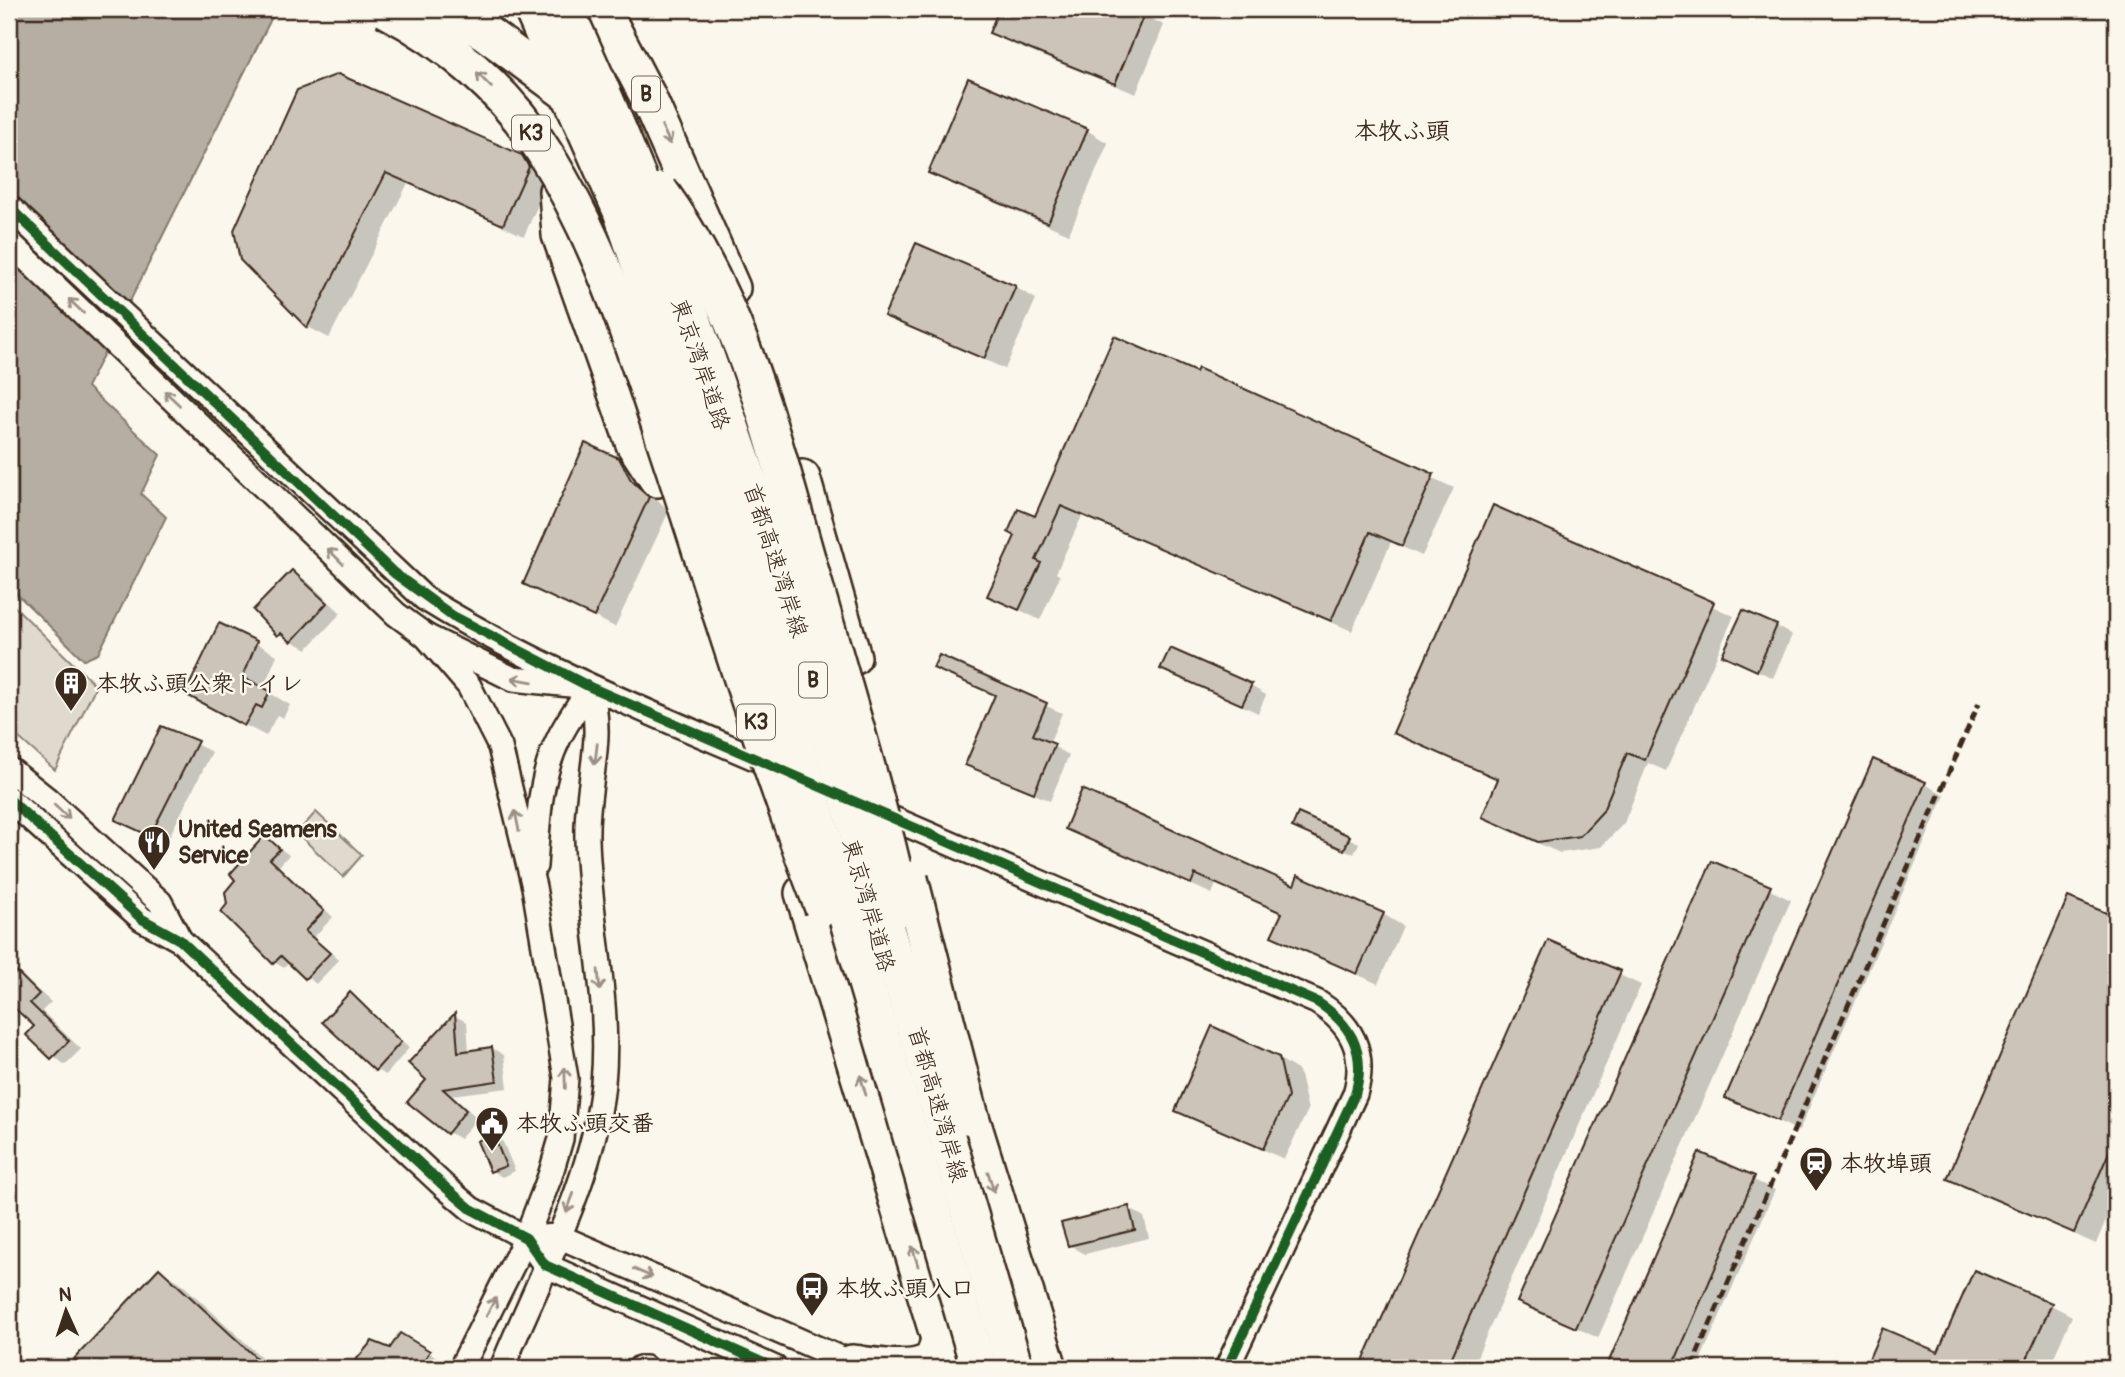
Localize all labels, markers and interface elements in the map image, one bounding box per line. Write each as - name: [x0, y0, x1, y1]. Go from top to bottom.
- one-way arrow: [476, 72, 493, 89]
- road number: B: [632, 76, 660, 112]
- road number: K3: [512, 116, 550, 150]
- district label: 本牧ふ頭: [1354, 117, 1450, 146]
- one-way arrow: [660, 125, 673, 146]
- street label: 東京湾岸道路: [664, 294, 737, 434]
- one-way arrow: [68, 298, 85, 315]
- one-way arrow: [164, 390, 181, 407]
- street label: 首都高速湾岸線: [737, 479, 814, 641]
- one-way arrow: [327, 548, 344, 565]
- road number: B: [799, 662, 827, 698]
- building icon: 本牧ふ頭公衆トイレ: [52, 664, 90, 713]
- place label: 本牧ふ頭公衆トイレ: [96, 669, 303, 698]
- one-way arrow: [511, 673, 534, 687]
- road number: K3: [737, 704, 775, 740]
- one-way arrow: [589, 742, 602, 765]
- one-way arrow: [53, 804, 71, 820]
- one-way arrow: [510, 810, 524, 833]
- place label: United Seamens Service: [178, 815, 338, 870]
- restaurant icon: United Seamens Service: [135, 823, 173, 872]
- street label: 東京湾岸道路: [836, 835, 901, 975]
- one-way arrow: [593, 969, 606, 991]
- street label: 首都高速湾岸線: [901, 1023, 974, 1186]
- one-way arrow: [559, 1067, 572, 1090]
- one-way arrow: [855, 1074, 868, 1096]
- public building icon: 本牧ふ頭交番: [473, 1104, 511, 1153]
- place label: 本牧ふ頭交番: [516, 1109, 654, 1138]
- station icon: 本牧埠頭: [1797, 1144, 1835, 1193]
- place label: 本牧埠頭: [1840, 1149, 1932, 1178]
- one-way arrow: [986, 1171, 999, 1193]
- one-way arrow: [563, 1191, 576, 1213]
- one-way arrow: [908, 1245, 921, 1267]
- one-way arrow: [632, 1267, 653, 1280]
- bus stop icon: 本牧ふ頭入口: [793, 1269, 831, 1318]
- place label: 本牧ふ頭入口: [836, 1274, 974, 1303]
- north arrow: [32, 1276, 102, 1346]
- text: N: [58, 1283, 72, 1307]
- one-way arrow: [485, 1297, 499, 1318]

